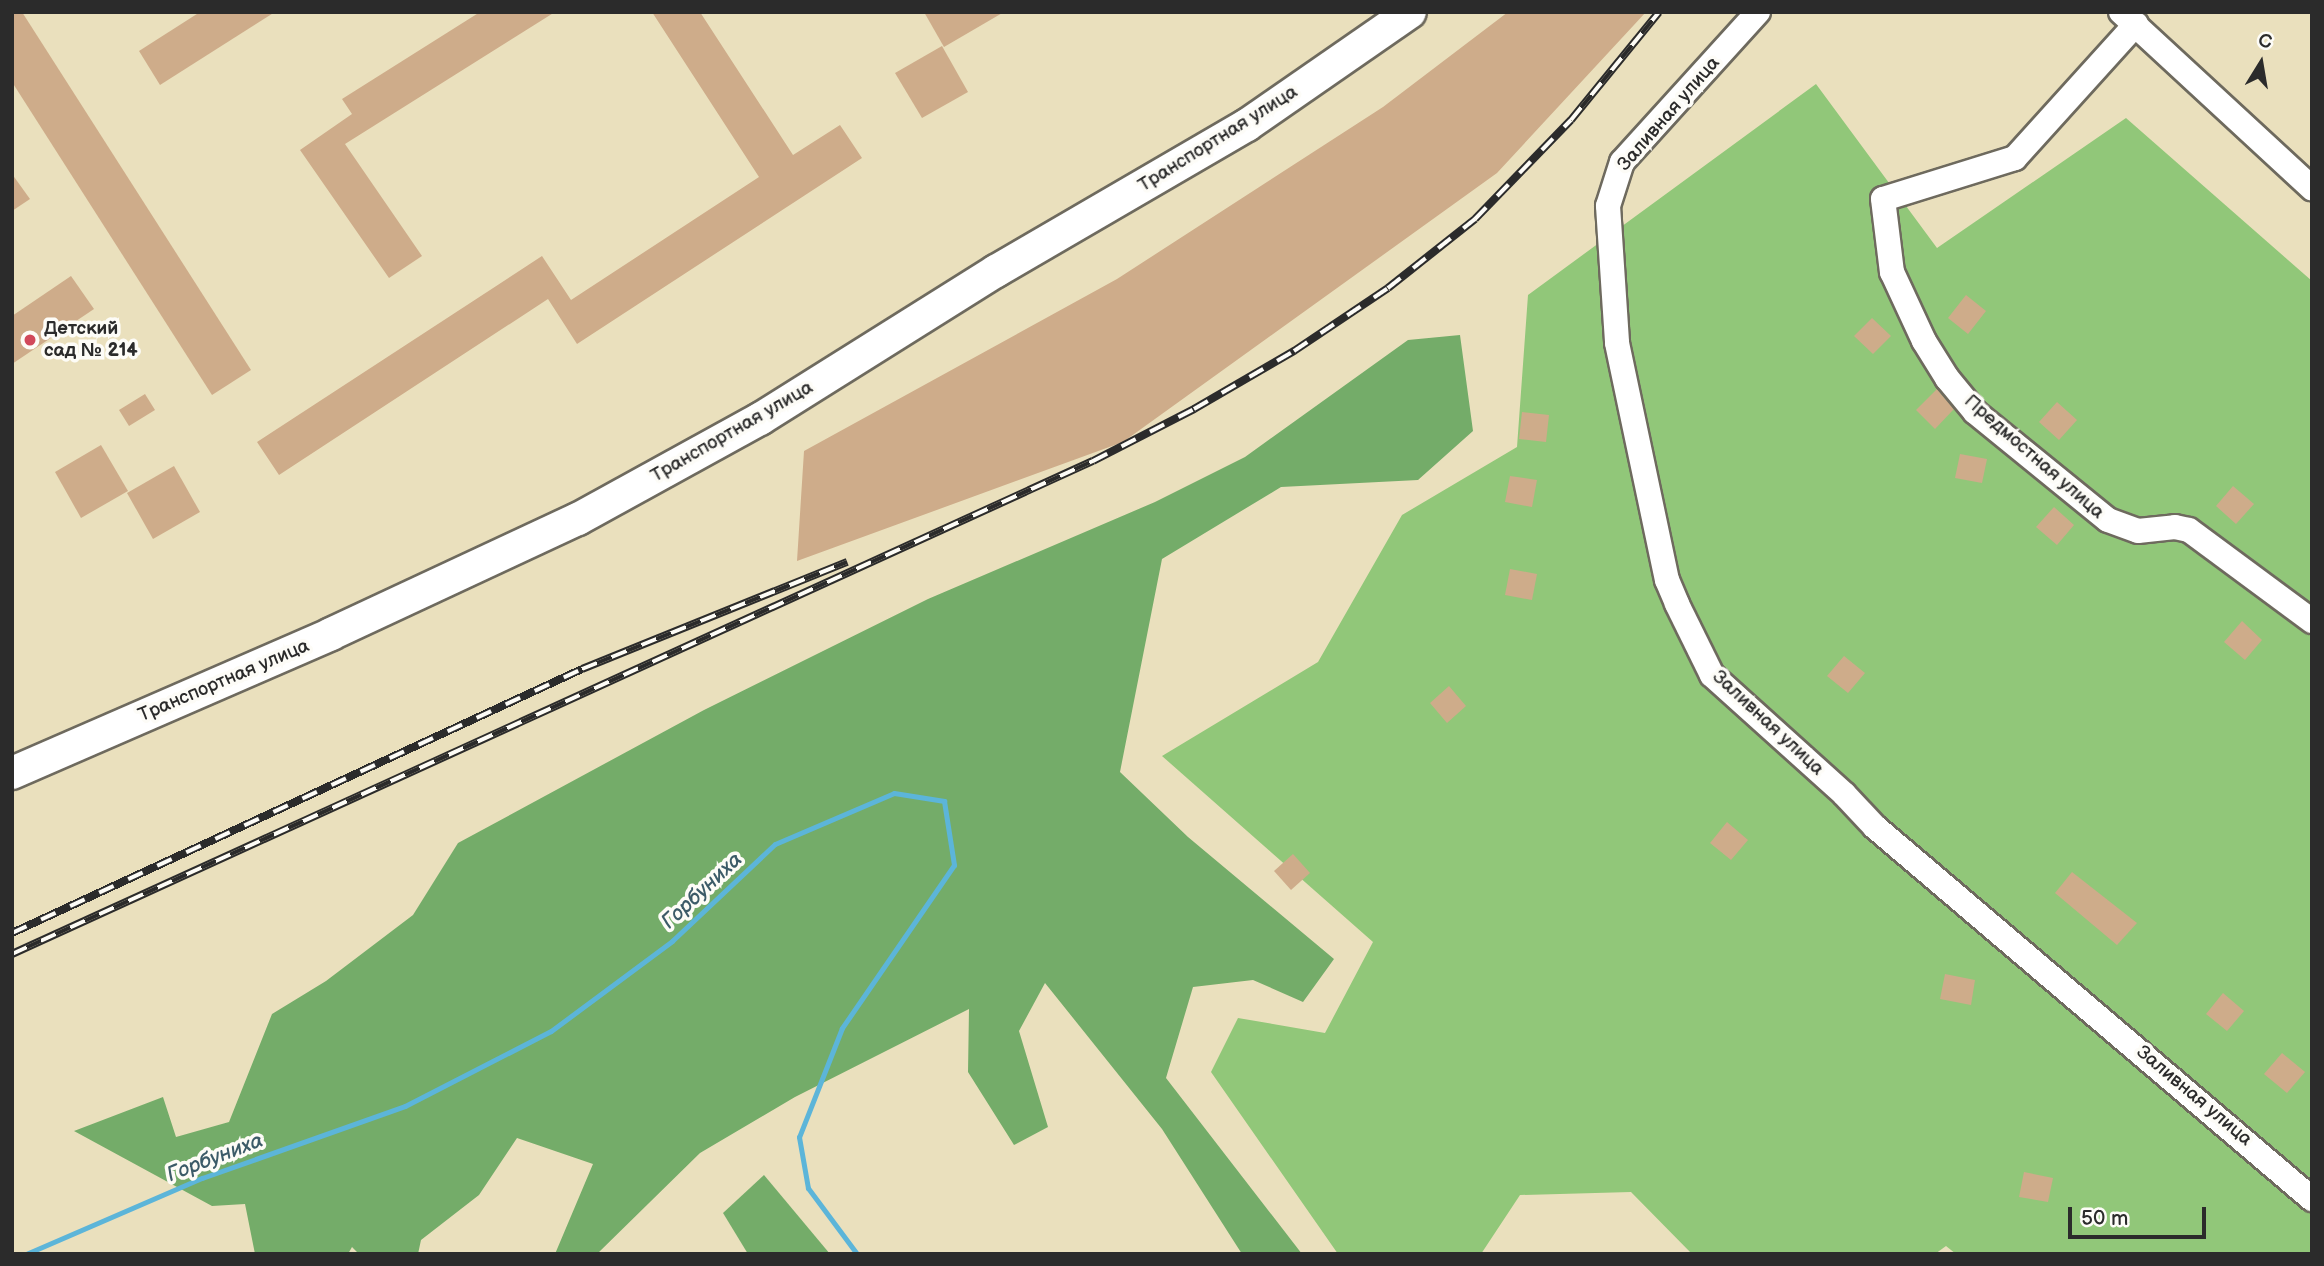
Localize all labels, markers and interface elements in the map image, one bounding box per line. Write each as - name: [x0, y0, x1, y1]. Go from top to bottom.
- north arrow: [2226, 28, 2296, 98]
- text: С: [2256, 29, 2274, 54]
- street label: Заливная улица: [1613, 52, 1725, 176]
- street label: Транспортная улица: [1134, 81, 1302, 197]
- place label: Детский сад № 214: [44, 318, 138, 362]
- marker: Детский сад № 214: [22, 332, 38, 348]
- street label: Транспортная улица: [647, 376, 817, 488]
- street label: Предмостная улица: [1959, 390, 2109, 524]
- street label: Транспортная улица: [135, 635, 313, 727]
- street label: Заливная улица: [1708, 666, 1828, 780]
- water label: Горбуниха: [656, 847, 748, 935]
- street label: Заливная улица: [2132, 1041, 2256, 1151]
- water label: Горбуниха: [163, 1128, 267, 1188]
- scale bar: [2072, 1192, 2210, 1236]
- text: 50 m: [2081, 1206, 2128, 1231]

